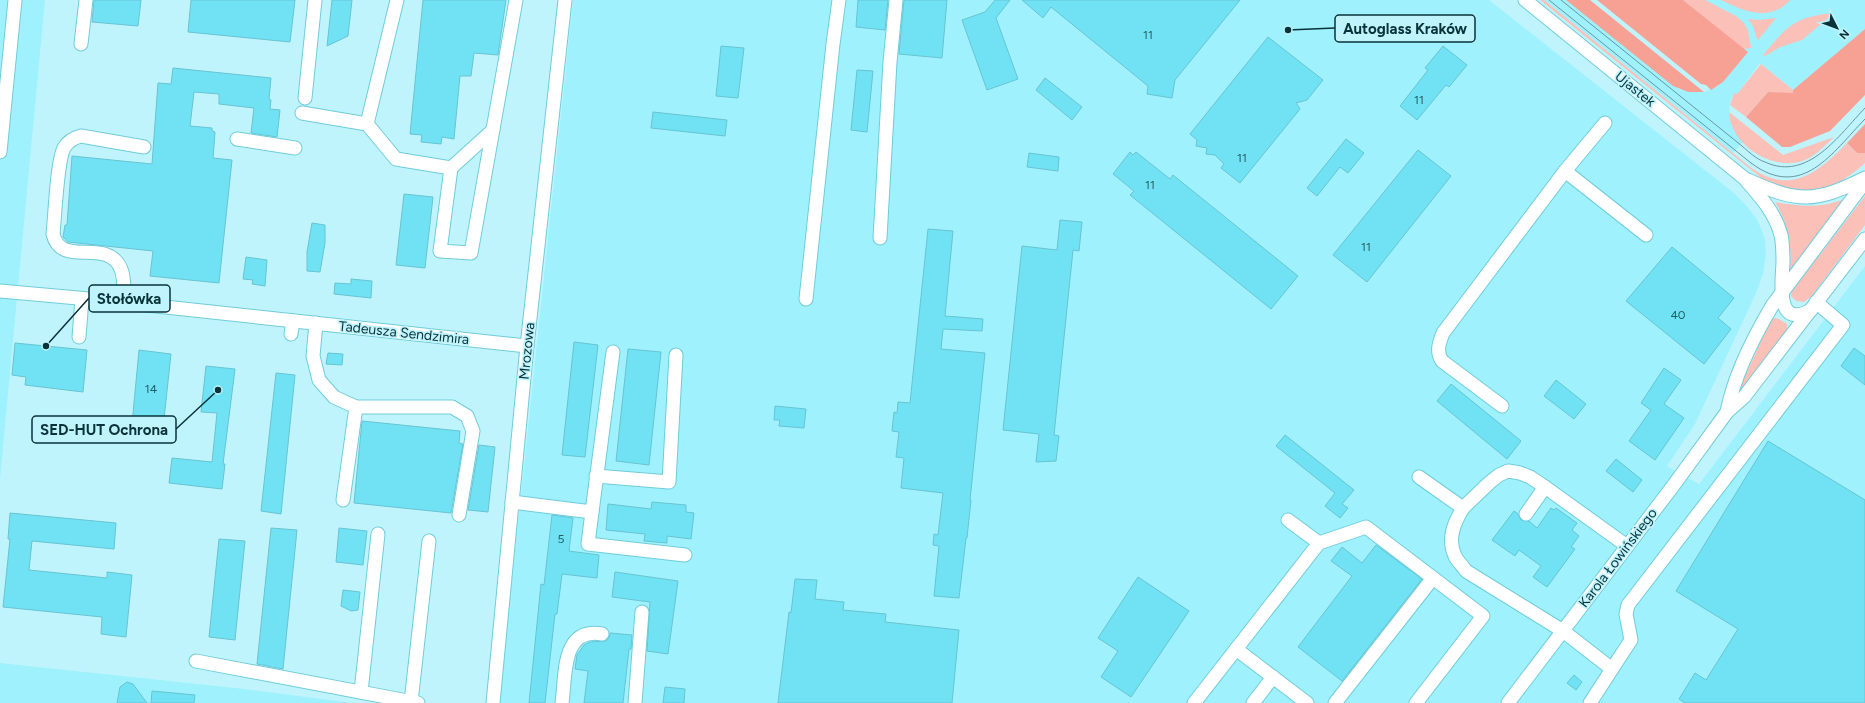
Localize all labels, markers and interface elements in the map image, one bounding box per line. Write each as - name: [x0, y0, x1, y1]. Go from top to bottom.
- north arrow: [1817, 8, 1857, 48]
- callout: Autoglass Kraków: [1335, 15, 1475, 42]
- text: Autoglass Kraków: [1343, 20, 1468, 38]
- text: N: [1836, 27, 1852, 42]
- house number: 11: [1143, 28, 1153, 42]
- street label: Ujastek: [1611, 68, 1659, 111]
- house number: 11: [1414, 93, 1424, 107]
- house number: 11: [1237, 151, 1247, 165]
- house number: 11: [1145, 178, 1155, 192]
- house number: 11: [1361, 240, 1371, 254]
- callout: Stołówka: [89, 285, 170, 312]
- text: Stołówka: [97, 290, 161, 308]
- house number: 40: [1670, 308, 1686, 322]
- street label: Tadeusza Sendzimira: [338, 318, 470, 348]
- street label: Mrozowa: [516, 322, 538, 380]
- house number: 14: [145, 382, 158, 396]
- callout: SED-HUT Ochrona: [32, 416, 176, 443]
- text: SED-HUT Ochrona: [40, 421, 168, 439]
- street label: Karola Łowińskiego: [1575, 505, 1661, 611]
- house number: 5: [558, 532, 565, 546]

